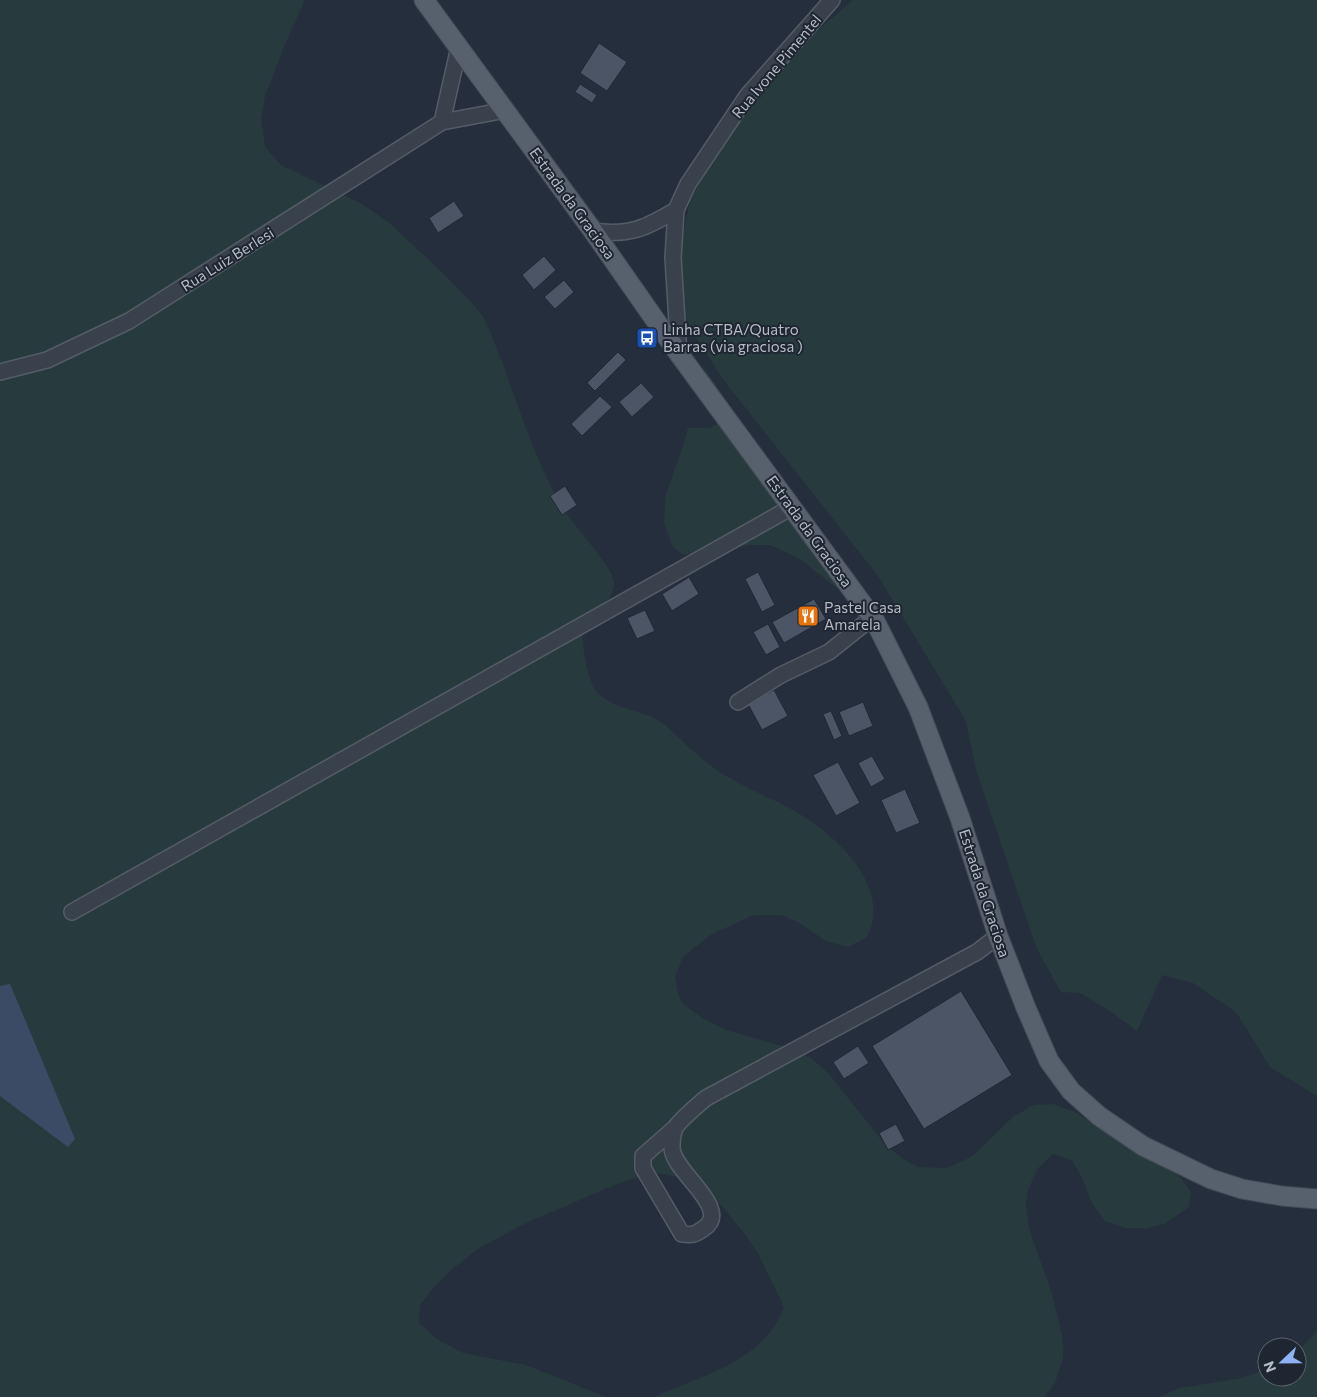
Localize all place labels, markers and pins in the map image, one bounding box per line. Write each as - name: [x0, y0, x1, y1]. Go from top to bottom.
- place label: Linha CTBA/Quatro Barras (via graciosa ): [663, 320, 803, 355]
- bus stop icon: Linha CTBA/Quatro Barras (via graciosa ): [635, 326, 659, 350]
- place label: Pastel Casa Amarela: [824, 598, 901, 633]
- restaurant icon: Pastel Casa Amarela: [796, 604, 820, 628]

